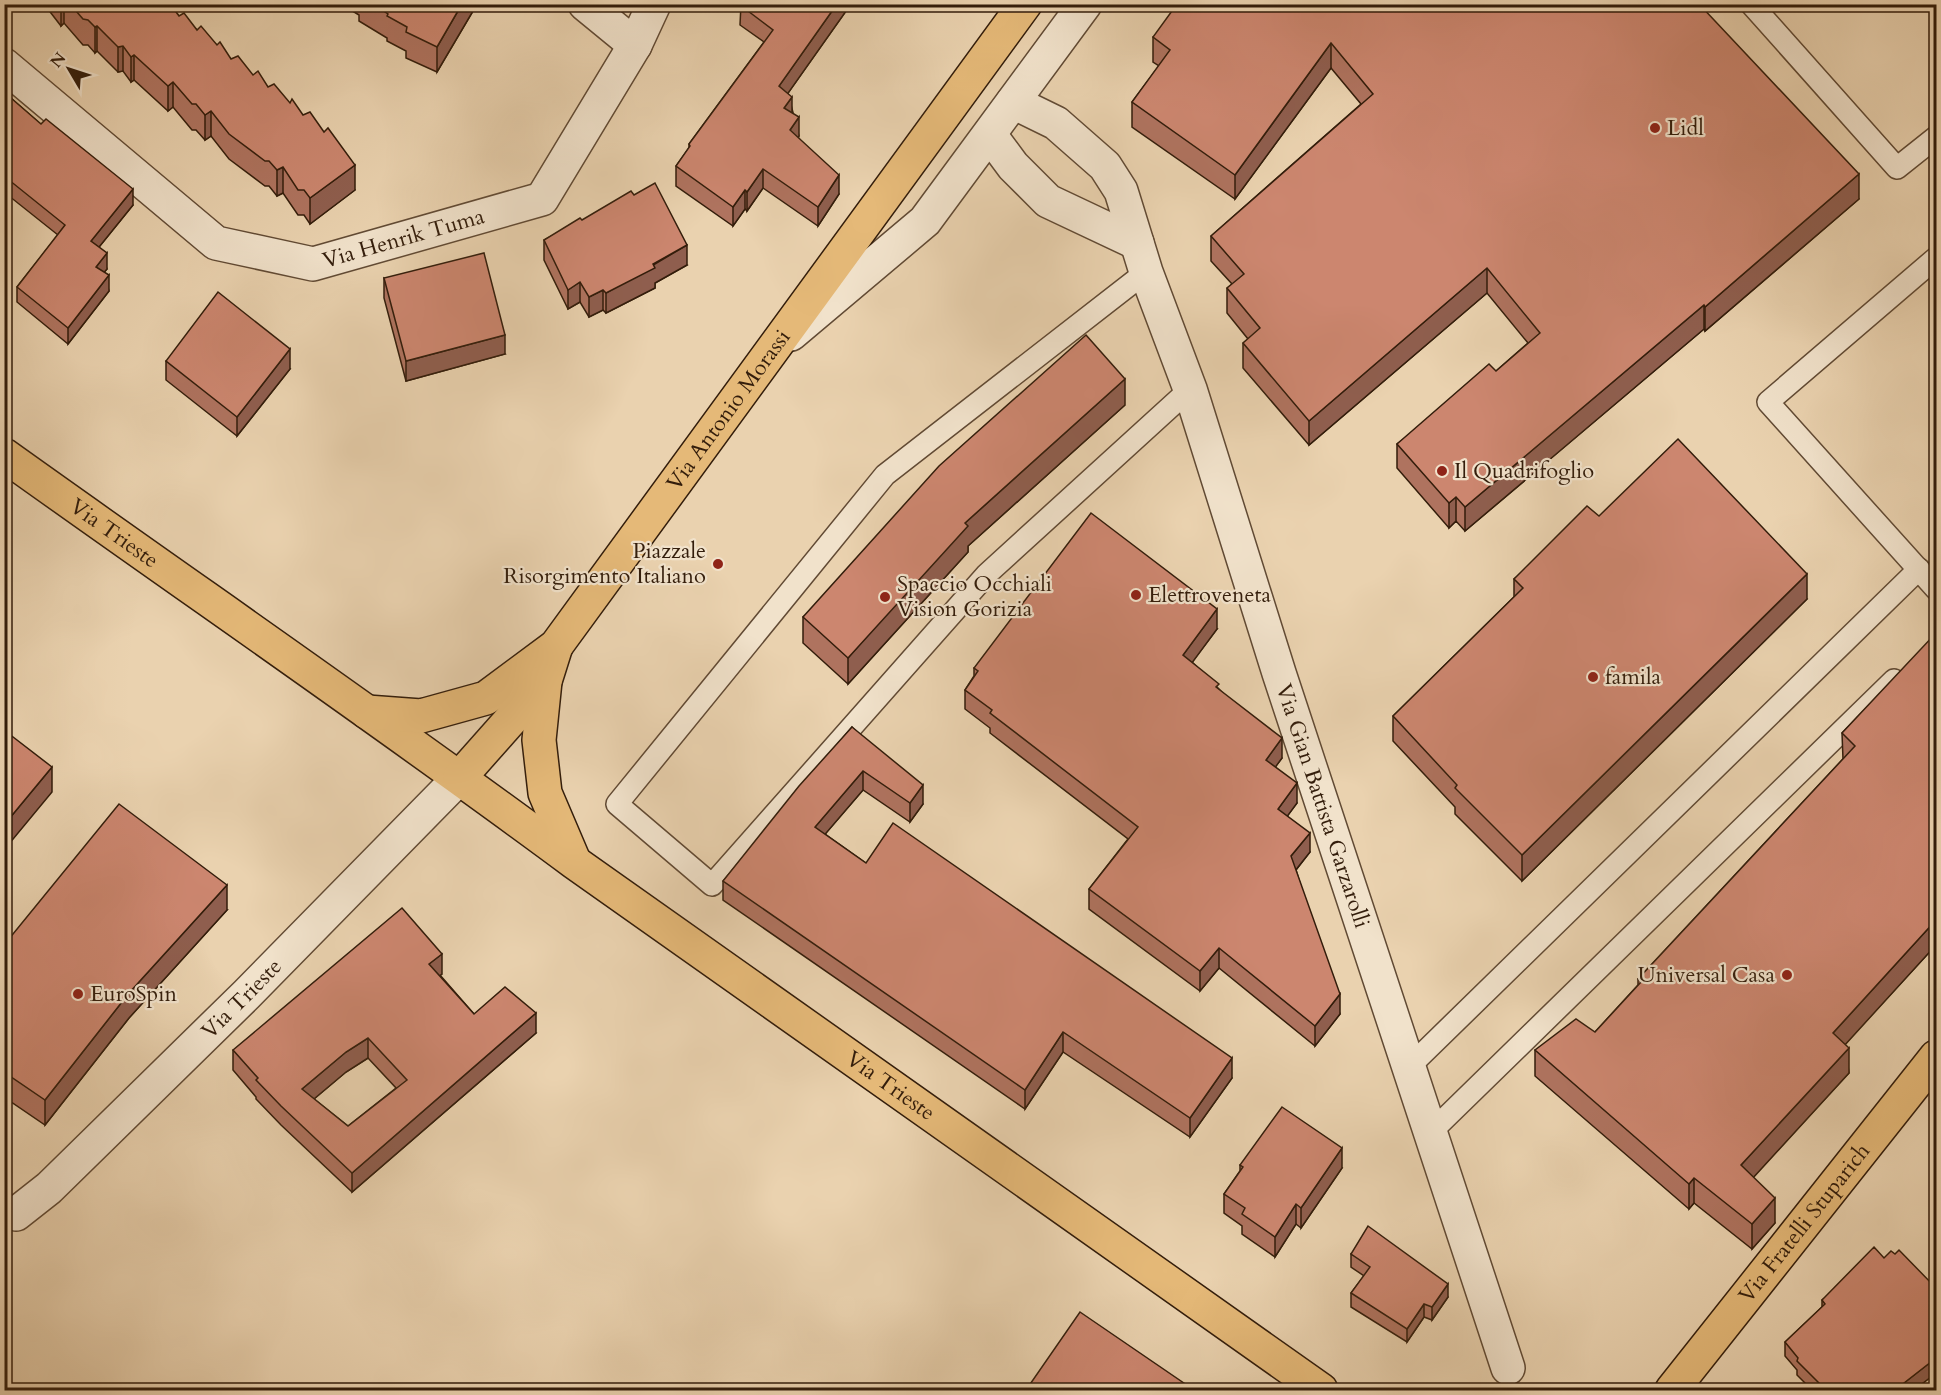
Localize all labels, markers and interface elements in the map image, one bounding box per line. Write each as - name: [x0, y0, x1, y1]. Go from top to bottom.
- north arrow: [39, 39, 99, 99]
- text: N: [45, 48, 71, 73]
- place label: Lidl: [1667, 113, 1704, 143]
- marker: Lidl: [1648, 121, 1662, 135]
- street label: Via Henrik Tuma: [319, 201, 488, 276]
- street label: Via Antonio Morassi: [659, 323, 797, 497]
- place label: Il Quadrifoglio: [1454, 456, 1594, 486]
- marker: Il Quadrifoglio: [1435, 464, 1449, 478]
- street label: Via Trieste: [64, 491, 165, 575]
- place label: Piazzale Risorgimento Italiano: [503, 536, 706, 591]
- marker: Piazzale Risorgimento Italiano: [711, 557, 725, 571]
- place label: Spaccio Occhiali Vision Gorizia: [897, 569, 1052, 624]
- place label: Elettroveneta: [1148, 580, 1272, 610]
- marker: Elettroveneta: [1129, 588, 1143, 602]
- marker: Spaccio Occhiali Vision Gorizia: [878, 590, 892, 604]
- place label: famila: [1605, 662, 1662, 692]
- marker: famila: [1586, 670, 1600, 684]
- street label: Via Gian Battista Garzarolli: [1269, 680, 1377, 932]
- street label: Via Trieste: [195, 952, 289, 1046]
- place label: Universal Casa: [1638, 960, 1775, 990]
- marker: Universal Casa: [1780, 968, 1794, 982]
- place label: EuroSpin: [90, 979, 177, 1009]
- marker: EuroSpin: [71, 987, 85, 1001]
- street label: Via Trieste: [840, 1044, 941, 1128]
- street label: Via Fratelli Stuparich: [1732, 1137, 1877, 1309]

